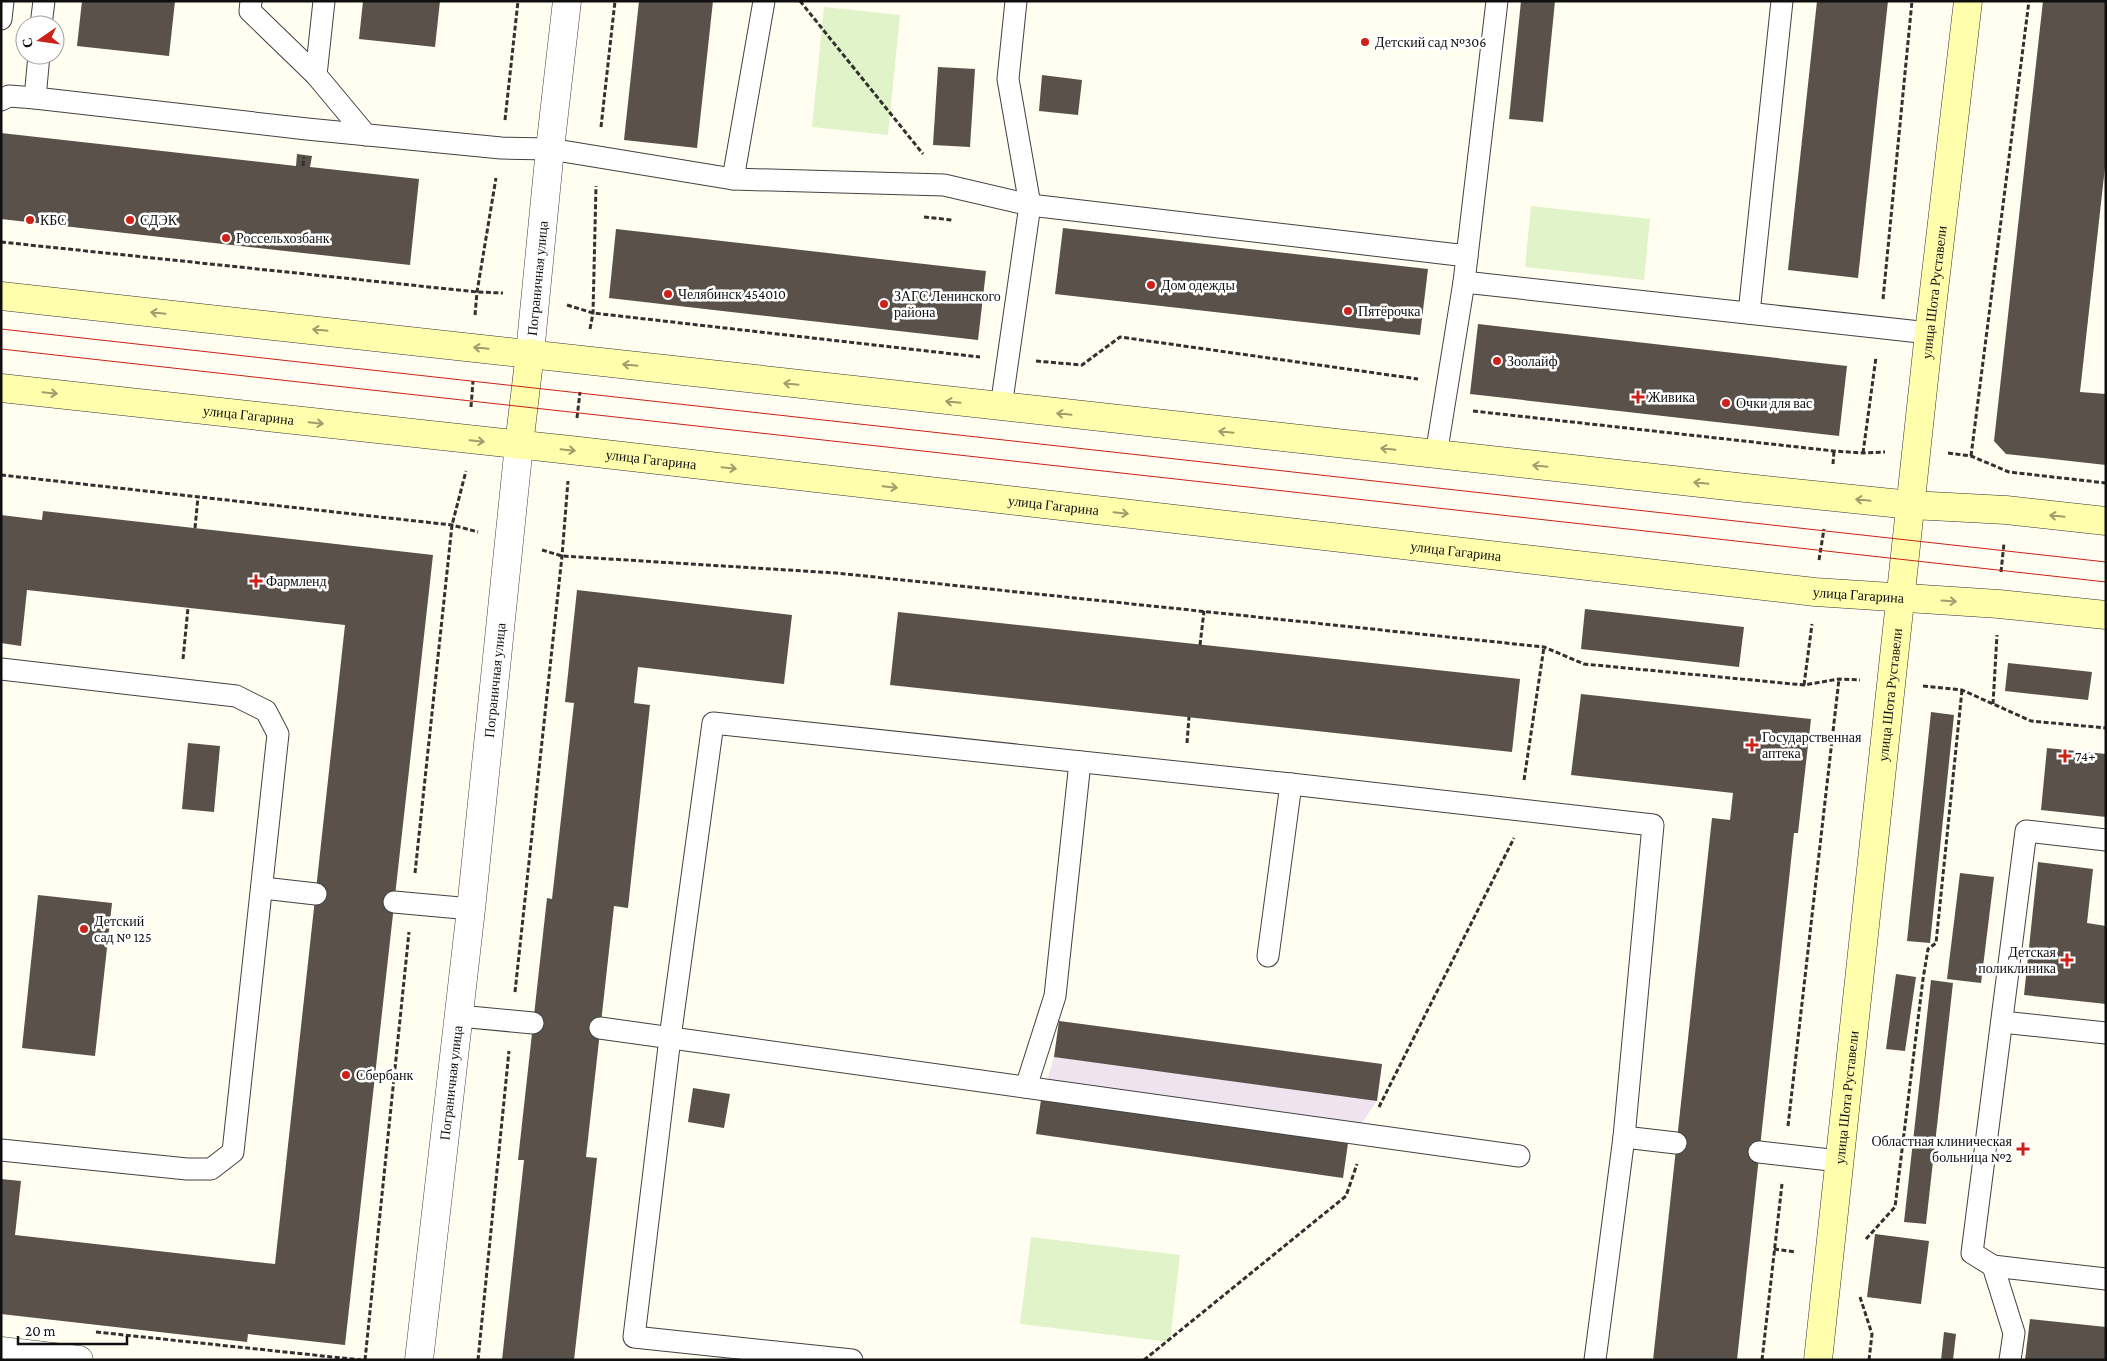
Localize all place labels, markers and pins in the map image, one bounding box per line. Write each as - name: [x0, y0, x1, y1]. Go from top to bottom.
- place label: Детский сад №306: [1375, 34, 1486, 50]
- marker: Детский сад №306: [1359, 36, 1371, 48]
- place label: КБС: [40, 212, 67, 228]
- place label: СДЭК: [140, 212, 178, 228]
- marker: КБС: [24, 214, 36, 226]
- marker: СДЭК: [124, 214, 136, 226]
- place label: Россельхозбанк: [236, 230, 330, 246]
- marker: Россельхозбанк: [220, 232, 232, 244]
- place label: Дом одежды: [1161, 277, 1235, 293]
- marker: Дом одежды: [1145, 279, 1157, 291]
- place label: Челябинск 454010: [678, 286, 786, 302]
- marker: Челябинск 454010: [662, 288, 674, 300]
- place label: ЗАГС Ленинского района: [894, 288, 1001, 320]
- marker: ЗАГС Ленинского района: [878, 298, 890, 310]
- place label: Пятёрочка: [1358, 303, 1421, 319]
- marker: Пятёрочка: [1342, 305, 1354, 317]
- place label: Зоолайф: [1507, 353, 1558, 369]
- marker: Зоолайф: [1491, 355, 1503, 367]
- place label: Живика: [1648, 389, 1696, 405]
- marker: Живика: [1632, 391, 1644, 403]
- place label: Очки для вас: [1736, 395, 1812, 411]
- marker: Очки для вас: [1720, 397, 1732, 409]
- place label: Фармленд: [266, 573, 327, 589]
- marker: Фармленд: [250, 575, 262, 587]
- place label: Государственная аптека: [1762, 729, 1862, 761]
- marker: Государственная аптека: [1746, 739, 1758, 751]
- place label: 74+: [2075, 748, 2096, 764]
- marker: 74+: [2059, 750, 2071, 762]
- place label: Детский сад № 125: [94, 913, 152, 945]
- marker: Детский сад № 125: [78, 923, 90, 935]
- place label: Детская поликлиника: [1978, 944, 2057, 976]
- marker: Детская поликлиника: [2060, 953, 2074, 967]
- place label: Сбербанк: [356, 1067, 413, 1083]
- marker: Сбербанк: [340, 1069, 352, 1081]
- place label: Областная клиническая больница №2: [1871, 1133, 2013, 1165]
- marker: Областная клиническая больница №2: [2016, 1142, 2030, 1156]

